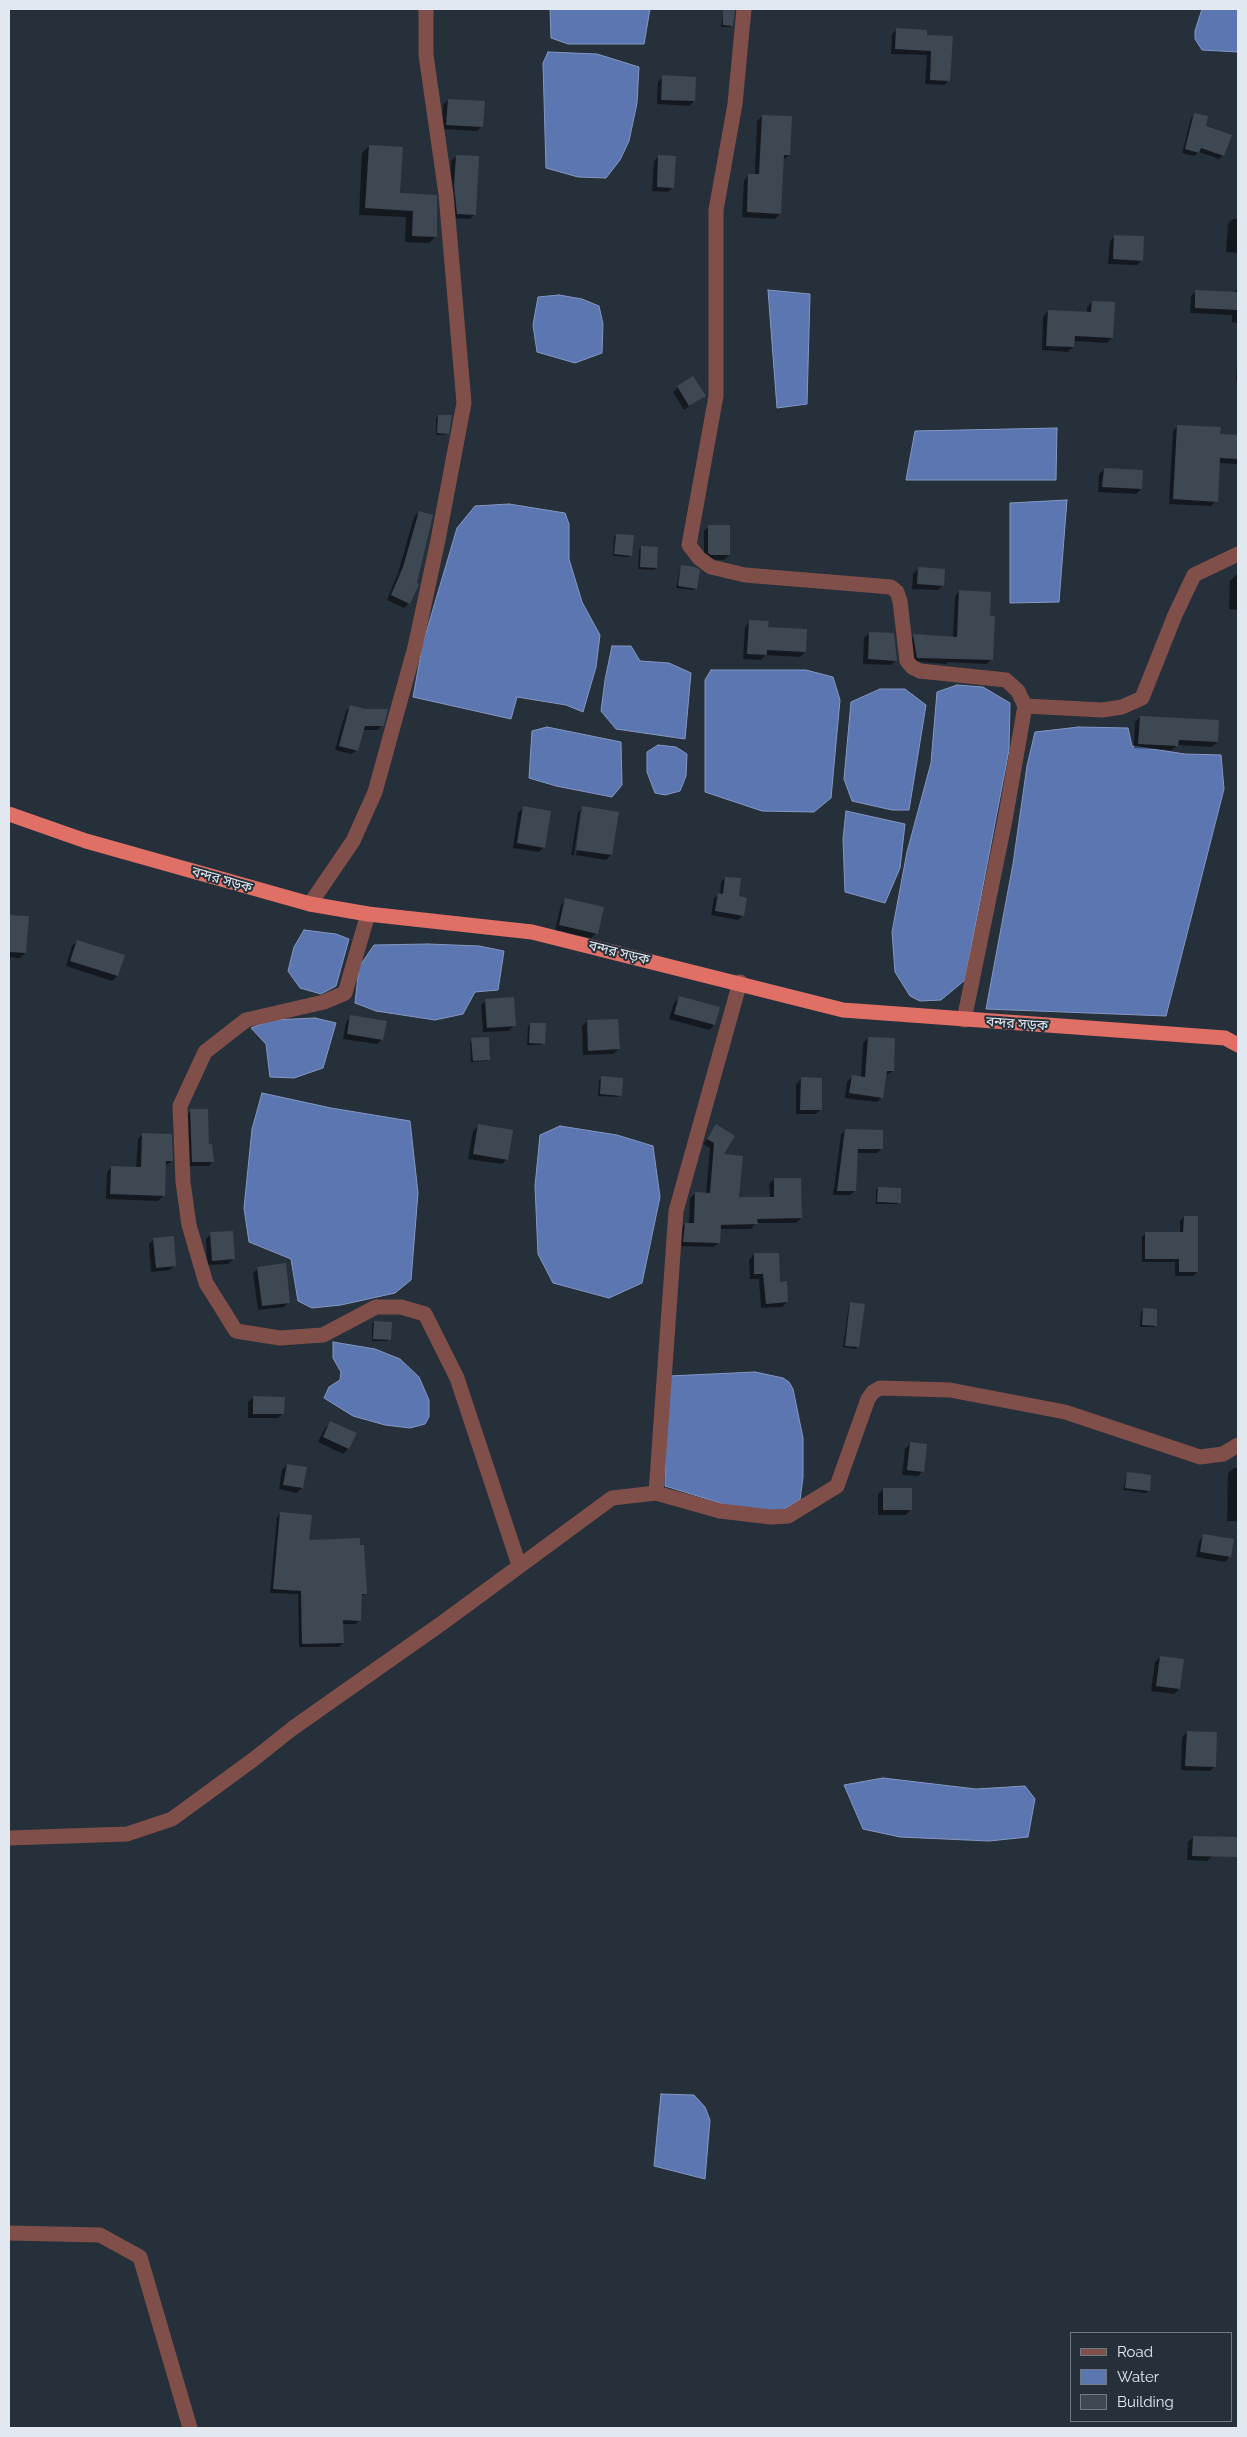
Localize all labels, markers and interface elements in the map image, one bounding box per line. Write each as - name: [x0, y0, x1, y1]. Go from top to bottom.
- street label: বন্দর সড়ক: [190, 863, 254, 897]
- street label: বন্দর সড়ক: [587, 937, 651, 969]
- street label: বন্দর সড়ক: [985, 1013, 1049, 1035]
- legend: [1070, 2332, 1232, 2422]
- text: Road: [1117, 2343, 1153, 2361]
- text: Water: [1117, 2368, 1159, 2386]
- text: Building: [1117, 2393, 1174, 2411]

